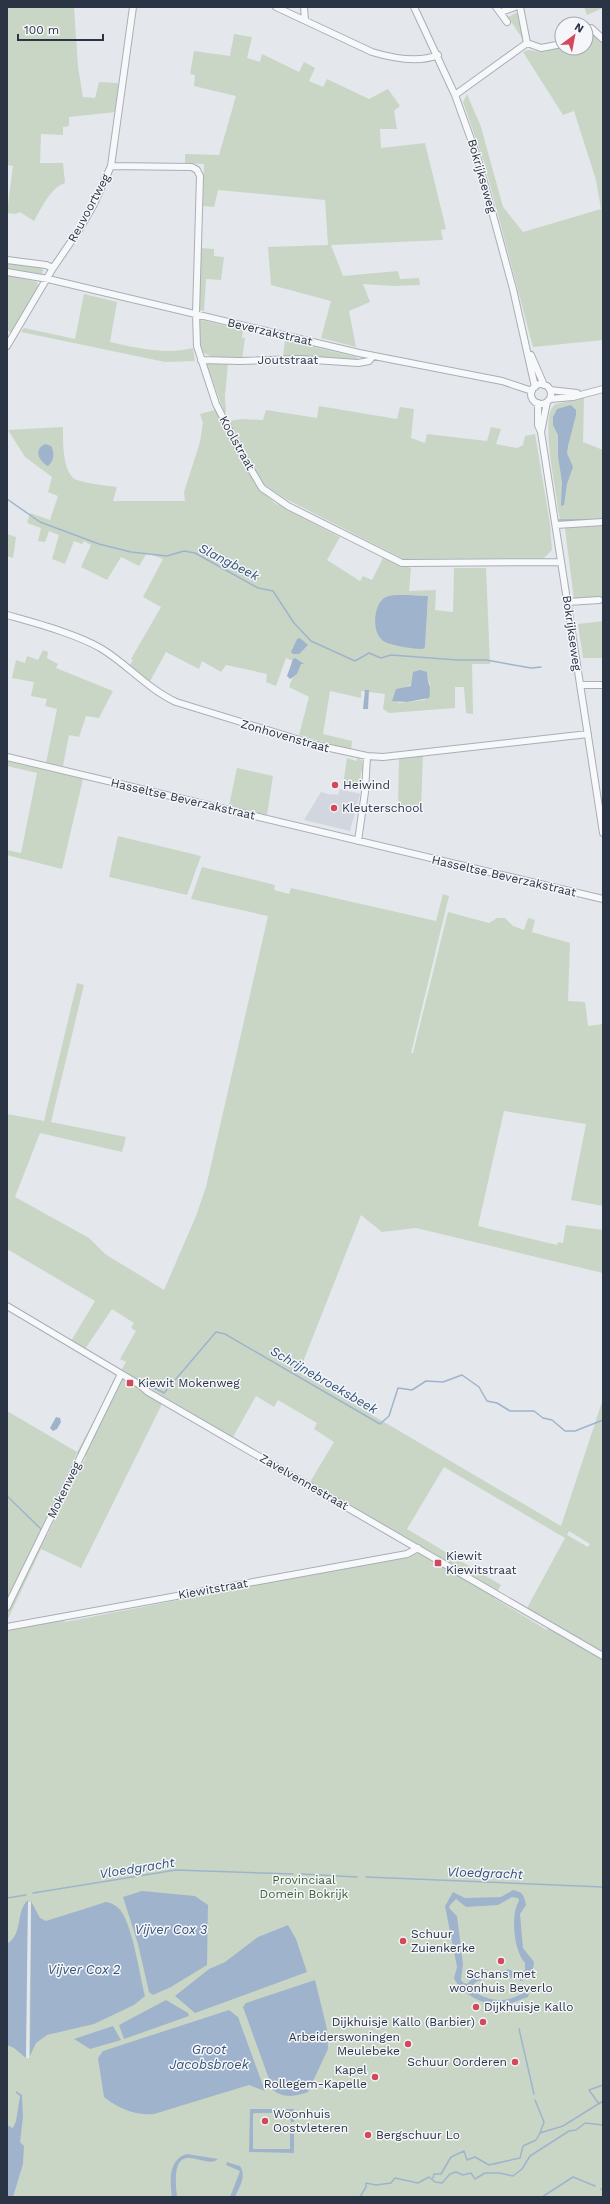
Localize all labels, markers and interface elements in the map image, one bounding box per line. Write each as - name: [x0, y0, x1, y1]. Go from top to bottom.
- scale bar: [18, 16, 103, 42]
- north arrow: [554, 16, 594, 56]
- text: N: [572, 20, 586, 36]
- text: 100 m: [24, 23, 59, 37]
- street label: Bokrijkseweg: [465, 138, 499, 215]
- street label: Reuvoortweg: [65, 171, 113, 245]
- street label: Beverzakstraat: [226, 315, 314, 349]
- street label: Joutstraat: [258, 353, 318, 367]
- street label: Koolstraat: [216, 413, 258, 473]
- water label: Slangbeek: [196, 540, 263, 584]
- street label: Bokrijkseweg: [560, 594, 584, 672]
- street label: Zonhovenstraat: [239, 717, 331, 755]
- street label: Hasseltse Beverzakstraat: [109, 776, 257, 822]
- place label: Heiwind: [343, 778, 390, 792]
- marker: Heiwind: [330, 780, 340, 790]
- place label: Kleuterschool: [342, 801, 423, 815]
- marker: Kleuterschool: [329, 803, 339, 813]
- street label: Hasseltse Beverzakstraat: [430, 853, 578, 899]
- water label: Schrijnebroeksbeek: [268, 1343, 381, 1417]
- place label: Kiewit Mokenweg: [138, 1376, 240, 1390]
- marker: Kiewit Mokenweg: [125, 1378, 135, 1388]
- street label: Zavelvennestraat: [257, 1451, 351, 1513]
- street label: Mokenweg: [44, 1459, 84, 1521]
- place label: Kiewit Kiewitstraat: [446, 1549, 517, 1577]
- marker: Kiewit Kiewitstraat: [433, 1558, 443, 1568]
- street label: Kiewitstraat: [177, 1576, 249, 1602]
- water label: Vloedgracht: [98, 1855, 176, 1881]
- water label: Vloedgracht: [447, 1864, 524, 1882]
- park label: Provinciaal Domein Bokrijk: [260, 1873, 349, 1901]
- water label: Vijver Cox 3: [135, 1922, 207, 1937]
- place label: Schuur Zuienkerke: [411, 1927, 475, 1955]
- marker: Schuur Zuienkerke: [398, 1936, 408, 1946]
- marker: Schans met woonhuis Beverlo: [496, 1956, 506, 1966]
- water label: Vijver Cox 2: [48, 1962, 120, 1977]
- place label: Schans met woonhuis Beverlo: [449, 1967, 553, 1995]
- place label: Dijkhuisje Kallo: [484, 2000, 573, 2014]
- marker: Dijkhuisje Kallo: [471, 2002, 481, 2012]
- place label: Dijkhuisje Kallo (Barbier): [332, 2015, 475, 2029]
- marker: Dijkhuisje Kallo (Barbier): [478, 2017, 488, 2027]
- place label: Arbeiderswoningen Meulebeke: [289, 2030, 400, 2058]
- marker: Arbeiderswoningen Meulebeke: [403, 2039, 413, 2049]
- water label: Groot Jacobsbroek: [169, 2042, 250, 2072]
- place label: Schuur Oorderen: [407, 2055, 507, 2069]
- marker: Schuur Oorderen: [510, 2057, 520, 2067]
- place label: Kapel Rollegem-Kapelle: [264, 2063, 367, 2091]
- marker: Kapel Rollegem-Kapelle: [370, 2072, 380, 2082]
- place label: Woonhuis Oostvleteren: [273, 2107, 348, 2135]
- marker: Woonhuis Oostvleteren: [260, 2116, 270, 2126]
- place label: Bergschuur Lo: [376, 2128, 460, 2142]
- marker: Bergschuur Lo: [363, 2130, 373, 2140]

